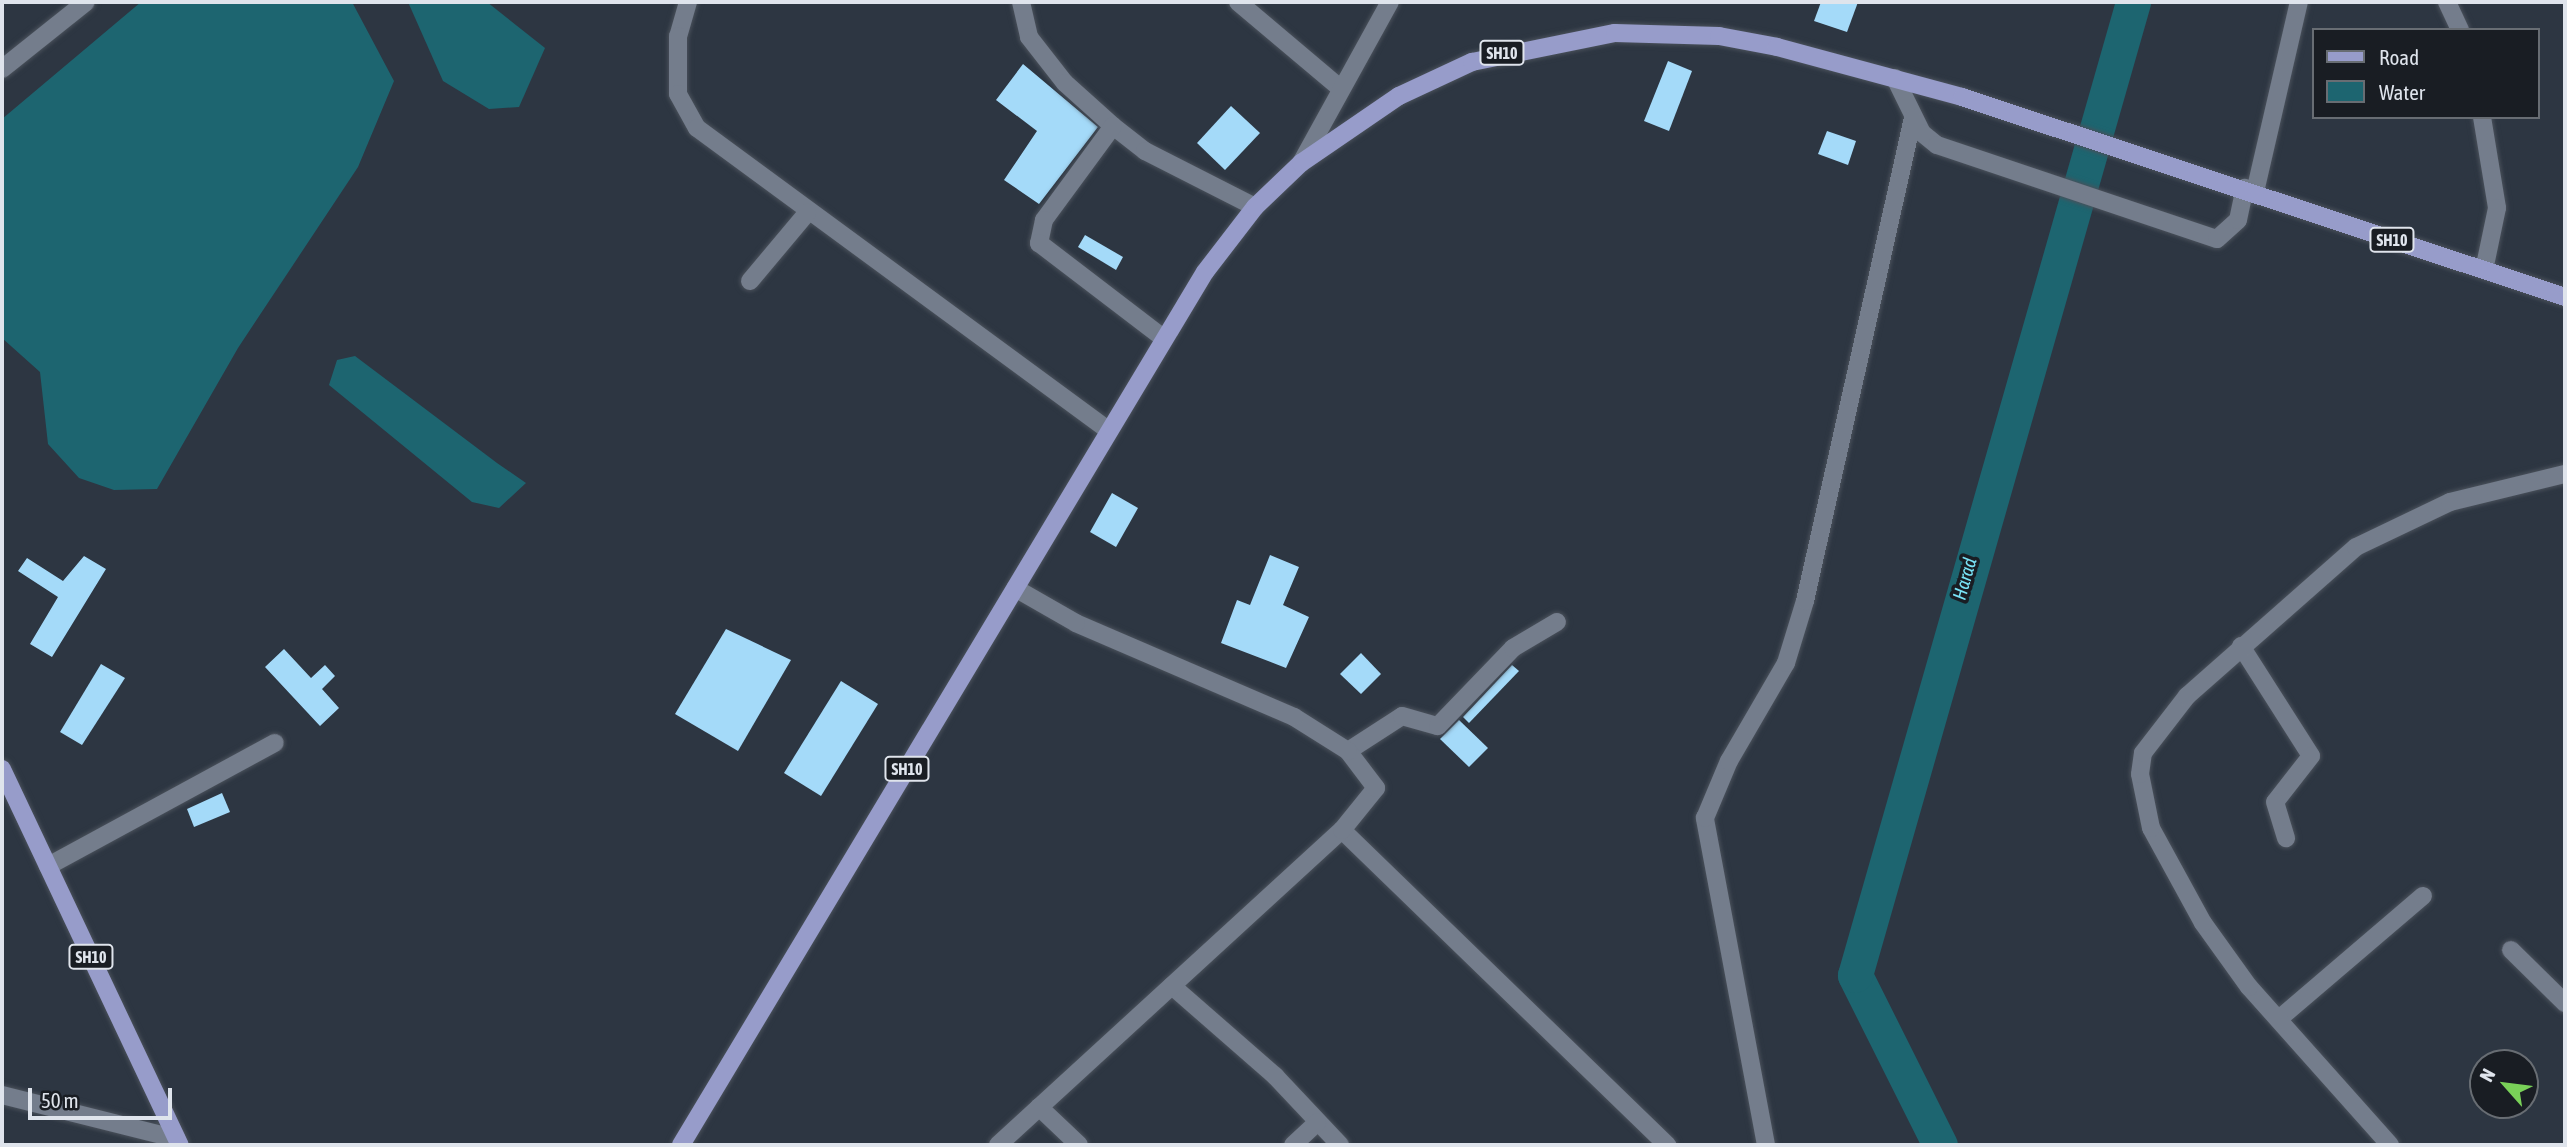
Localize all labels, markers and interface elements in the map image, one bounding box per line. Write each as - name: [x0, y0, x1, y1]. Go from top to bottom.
- legend: [2312, 28, 2539, 119]
- road number: SH10: [1479, 40, 1525, 66]
- text: Road: [2379, 45, 2419, 69]
- text: Water: [2379, 80, 2425, 104]
- road number: SH10: [2369, 228, 2415, 252]
- water label: Harad: [1948, 555, 1982, 603]
- road number: SH10: [884, 756, 930, 782]
- road number: SH10: [68, 945, 114, 970]
- north arrow: [2469, 1049, 2539, 1119]
- text: N: [2475, 1065, 2500, 1085]
- scale bar: [32, 1074, 175, 1118]
- text: 50 m: [41, 1088, 79, 1112]

